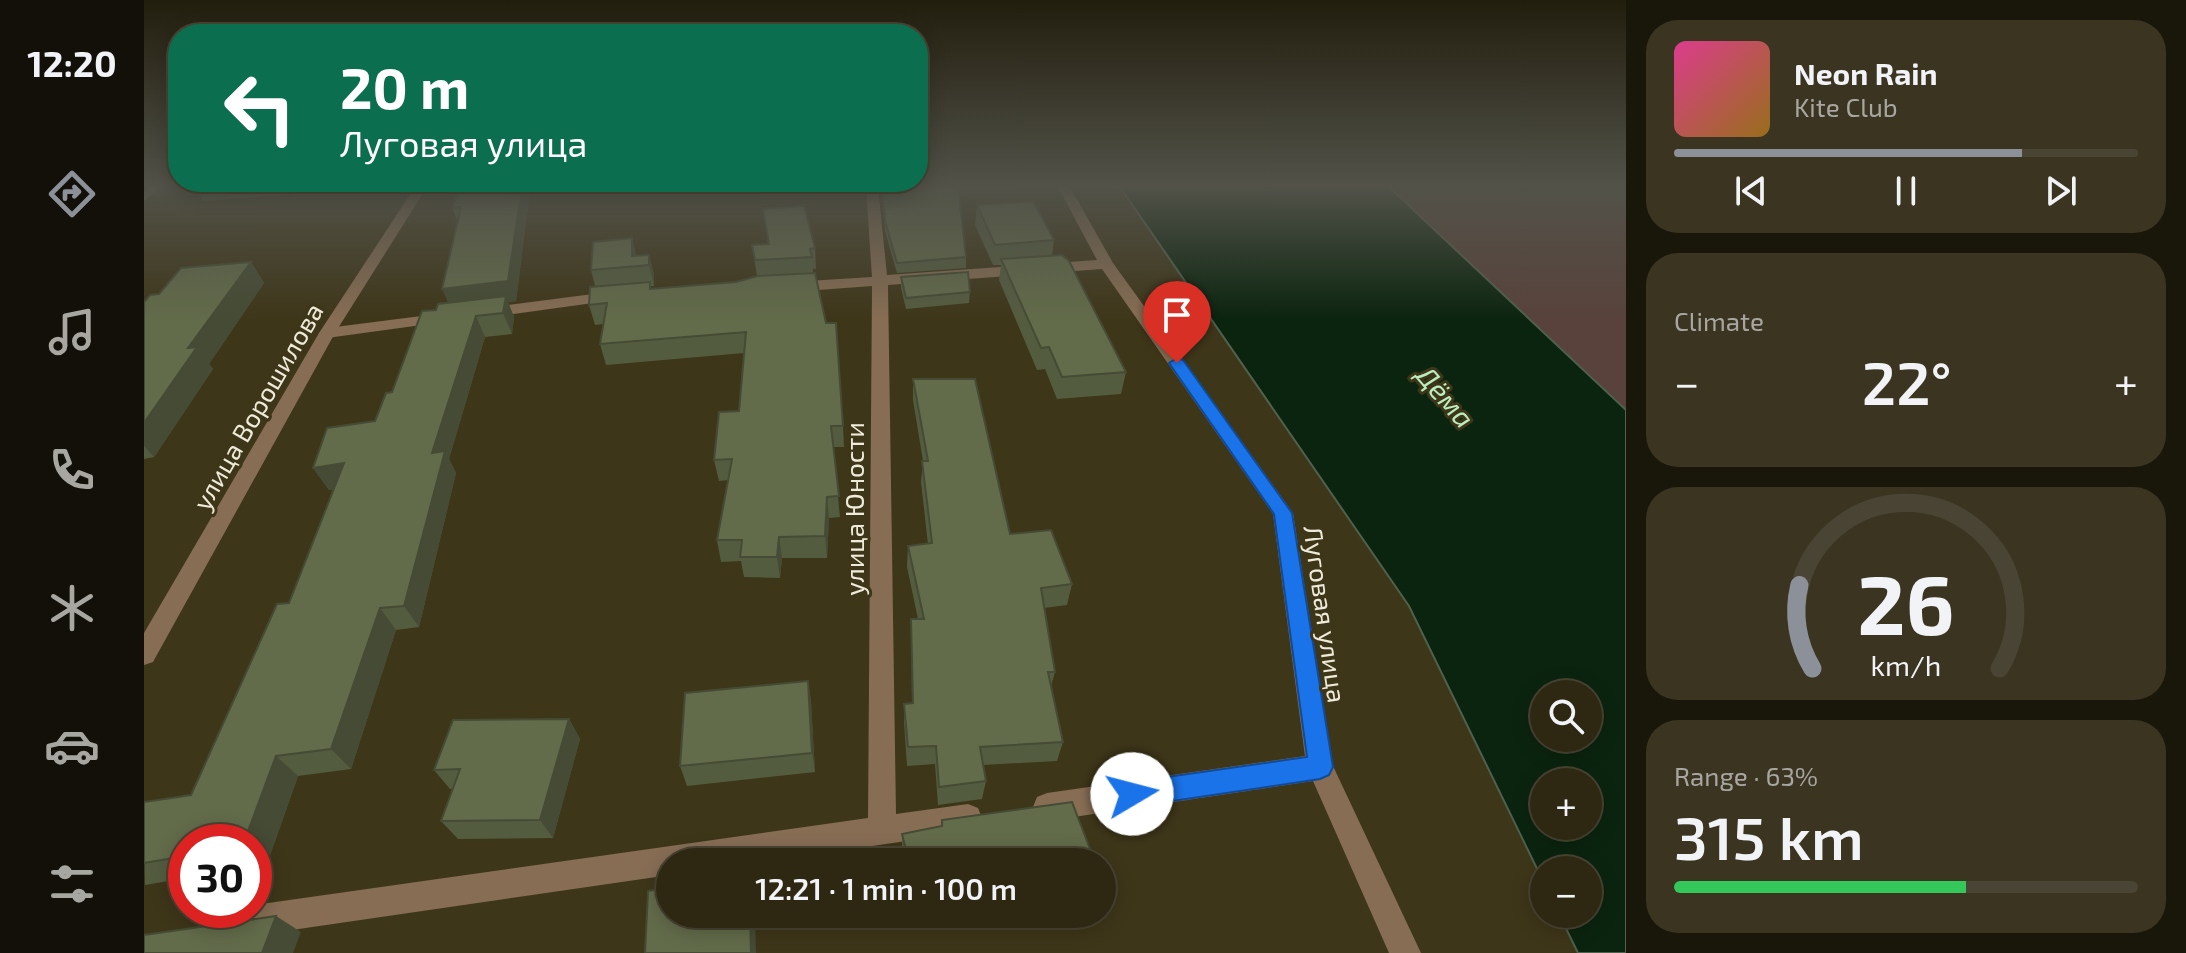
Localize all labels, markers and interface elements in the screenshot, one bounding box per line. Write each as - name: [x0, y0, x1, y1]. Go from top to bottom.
- text: 12:20: [27, 41, 117, 84]
- text: 20 m: [340, 53, 469, 120]
- text: Neon Rain: [1794, 55, 1938, 91]
- icon: left: [208, 56, 312, 160]
- text: Kite Club: [1794, 91, 1898, 122]
- text: Луговая улица: [340, 121, 587, 164]
- icon: directions: [44, 166, 100, 222]
- icon: previous: [1729, 169, 1773, 213]
- icon: pause: [1884, 169, 1928, 213]
- icon: next: [2039, 169, 2083, 213]
- pin: [1143, 281, 1211, 363]
- icon: arrive: [1155, 293, 1199, 337]
- street label: улица Ворошилова: [185, 297, 330, 516]
- icon: music: [44, 304, 100, 360]
- text: Climate: [1674, 305, 1764, 336]
- text: 22°: [1862, 345, 1952, 417]
- text: −: [1674, 355, 1700, 408]
- text: +: [2114, 355, 2138, 408]
- water label: Дёма: [1408, 356, 1482, 434]
- street label: улица Юности: [838, 422, 870, 596]
- icon: phone: [44, 442, 100, 498]
- street label: Луговая улица: [1297, 523, 1354, 705]
- text: 26: [1857, 552, 1955, 652]
- icon: climate: [44, 580, 100, 636]
- text: km/h: [1871, 647, 1941, 682]
- map controls: [1530, 680, 1602, 928]
- button: search: [1530, 680, 1602, 752]
- icon: car: [44, 718, 100, 774]
- position arrow: [1090, 752, 1174, 836]
- text: Range · 63%: [1674, 760, 1818, 791]
- button: +: [1530, 768, 1602, 840]
- text: 315 km: [1674, 800, 1864, 872]
- speed limit sign: 30: [168, 824, 272, 928]
- icon: filters: [44, 856, 100, 912]
- button: −: [1530, 856, 1602, 928]
- text: 12:21 · 1 min · 100 m: [755, 870, 1017, 906]

